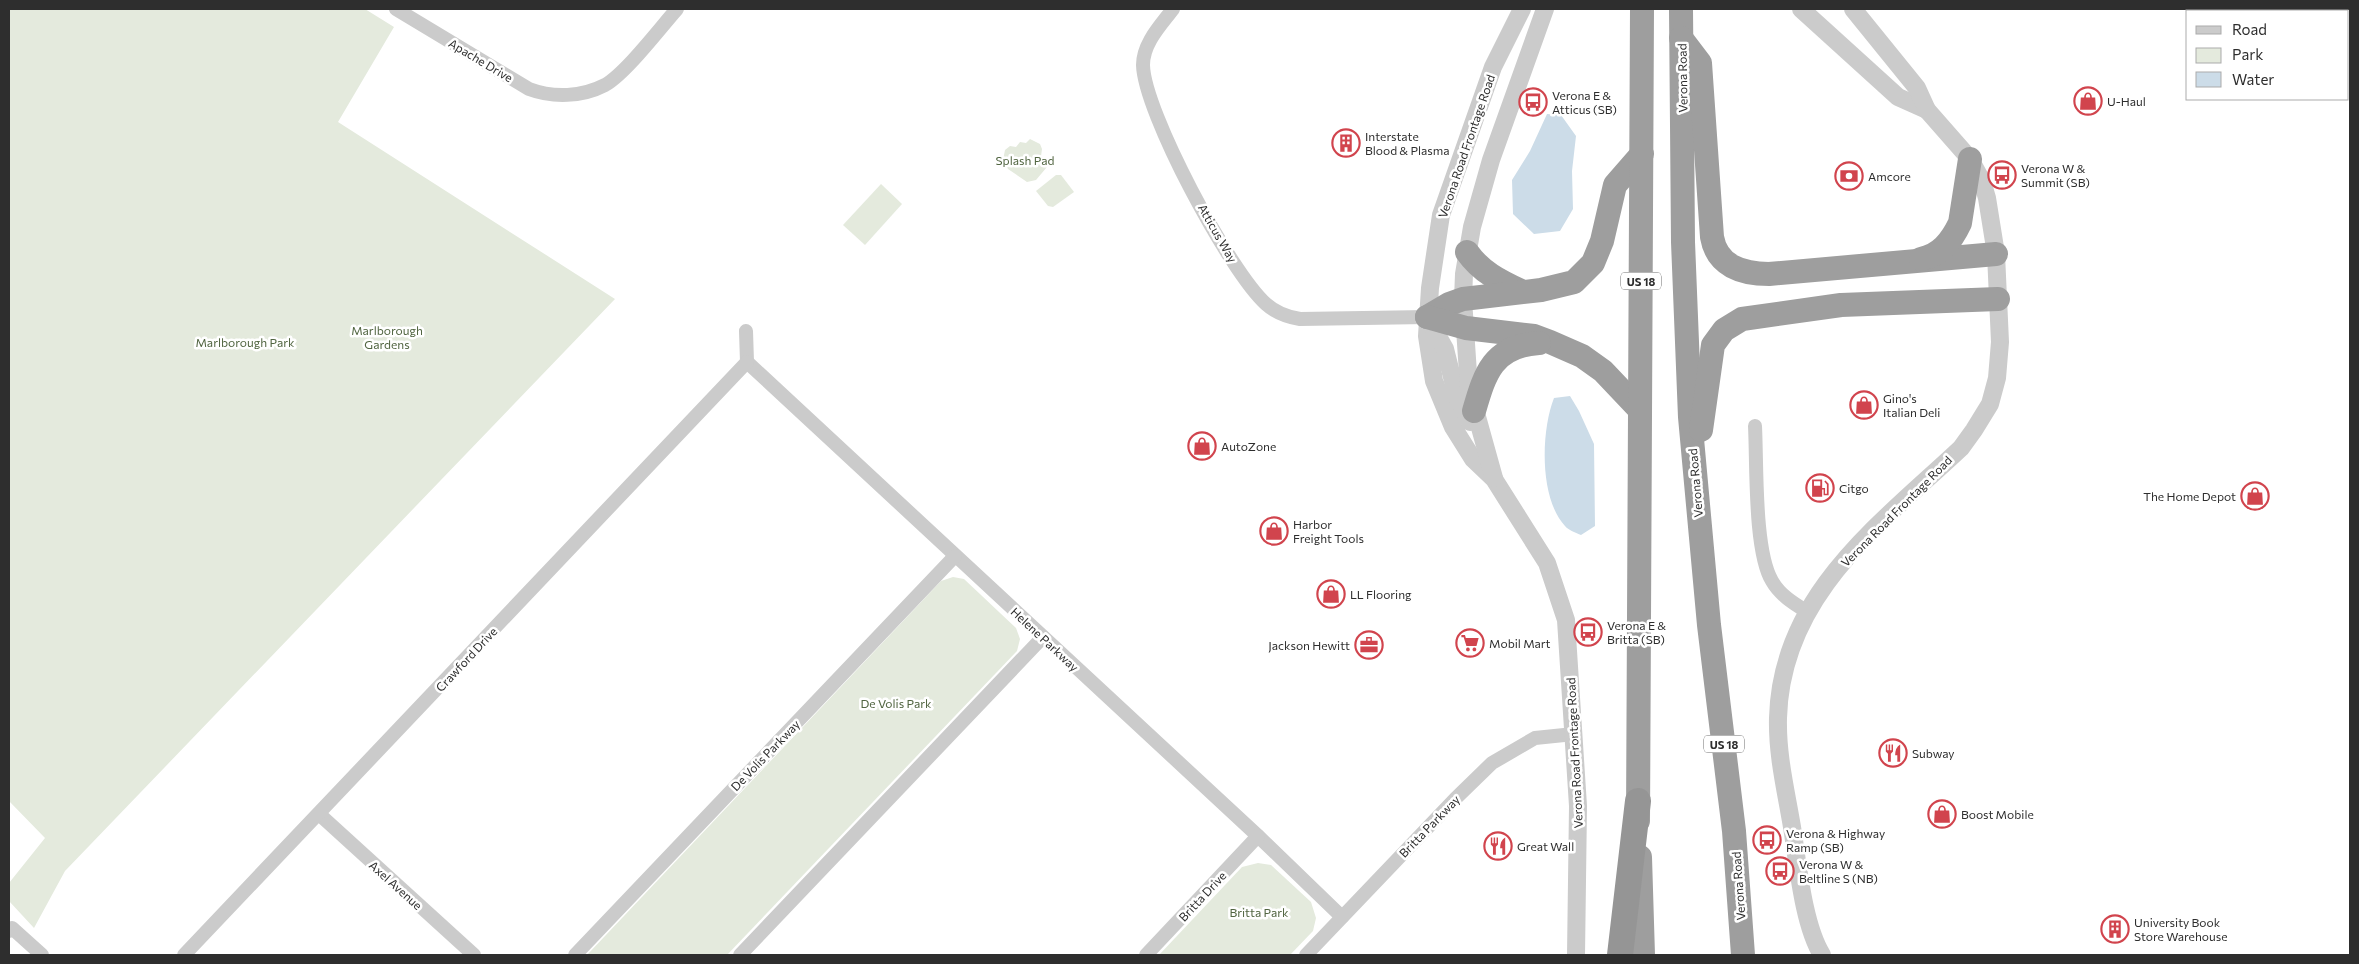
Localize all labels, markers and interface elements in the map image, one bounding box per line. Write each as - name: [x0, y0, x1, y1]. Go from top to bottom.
- legend: [2186, 10, 2349, 100]
- text: Road: [2232, 20, 2267, 38]
- street label: Apache Drive: [446, 35, 516, 85]
- street label: Verona Road: [1674, 43, 1690, 113]
- text: Park: [2232, 45, 2263, 63]
- text: Water: [2232, 70, 2274, 88]
- street label: Verona Road Frontage Road: [1435, 72, 1497, 220]
- shop icon: U-Haul: [2073, 86, 2103, 116]
- bus stop icon: Verona E & Atticus (SB): [1518, 87, 1548, 117]
- place label: Verona E & Atticus (SB): [1552, 88, 1617, 116]
- place label: U-Haul: [2107, 94, 2146, 108]
- building icon: Interstate Blood & Plasma: [1331, 128, 1361, 158]
- place label: Interstate Blood & Plasma: [1365, 129, 1450, 157]
- park label: Splash Pad: [996, 153, 1054, 167]
- bus stop icon: Verona W & Summit (SB): [1987, 160, 2017, 190]
- bank icon: Amcore: [1834, 161, 1864, 191]
- place label: Verona W & Summit (SB): [2021, 161, 2090, 189]
- place label: Amcore: [1868, 169, 1911, 183]
- street label: Atticus Way: [1196, 201, 1240, 265]
- road number: US 18: [1621, 272, 1661, 290]
- park label: Marlborough Gardens: [351, 323, 423, 351]
- park label: Marlborough Park: [196, 335, 295, 349]
- shop icon: Gino's Italian Deli: [1849, 390, 1879, 420]
- place label: Gino's Italian Deli: [1883, 391, 1940, 419]
- shop icon: AutoZone: [1187, 431, 1217, 461]
- place label: AutoZone: [1221, 439, 1276, 453]
- street label: Verona Road: [1685, 448, 1705, 518]
- street label: Verona Road Frontage Road: [1838, 453, 1954, 569]
- fuel station icon: Citgo: [1805, 473, 1835, 503]
- place label: Citgo: [1839, 481, 1869, 495]
- shop icon: The Home Depot: [2240, 481, 2270, 511]
- place label: The Home Depot: [2143, 489, 2236, 503]
- shop icon: Harbor Freight Tools: [1259, 516, 1289, 546]
- place label: Harbor Freight Tools: [1293, 517, 1364, 545]
- shop icon: LL Flooring: [1316, 579, 1346, 609]
- place label: LL Flooring: [1350, 587, 1412, 601]
- street label: Helene Parkway: [1008, 604, 1082, 674]
- bus stop icon: Verona E & Britta (SB): [1573, 617, 1603, 647]
- place label: Verona E & Britta (SB): [1607, 618, 1666, 646]
- street label: Crawford Drive: [433, 624, 499, 694]
- supermarket icon: Mobil Mart: [1455, 628, 1485, 658]
- office icon: Jackson Hewitt: [1354, 630, 1384, 660]
- place label: Mobil Mart: [1489, 636, 1551, 650]
- place label: Jackson Hewitt: [1268, 638, 1350, 653]
- street label: Verona Road Frontage Road: [1563, 677, 1585, 829]
- park label: De Volis Park: [860, 696, 932, 710]
- street label: De Volis Parkway: [728, 717, 802, 793]
- road number: US 18: [1704, 736, 1744, 752]
- restaurant icon: Subway: [1878, 738, 1908, 768]
- place label: Subway: [1912, 746, 1955, 760]
- street label: Britta Parkway: [1396, 792, 1462, 860]
- shop icon: Boost Mobile: [1927, 799, 1957, 829]
- place label: Boost Mobile: [1961, 807, 2034, 821]
- bus stop icon: Verona & Highway Ramp (SB): [1752, 825, 1782, 855]
- place label: Verona & Highway Ramp (SB): [1786, 826, 1885, 854]
- restaurant icon: Great Wall: [1483, 831, 1513, 861]
- place label: Great Wall: [1517, 839, 1574, 853]
- street label: Verona Road: [1729, 851, 1747, 921]
- bus stop icon: Verona W & Beltline S (NB): [1765, 856, 1795, 886]
- place label: Verona W & Beltline S (NB): [1799, 857, 1878, 885]
- street label: Axel Avenue: [367, 858, 425, 912]
- street label: Britta Drive: [1175, 868, 1229, 924]
- park label: Britta Park: [1229, 905, 1289, 919]
- building icon: University Book Store Warehouse: [2100, 914, 2130, 944]
- place label: University Book Store Warehouse: [2134, 915, 2227, 943]

